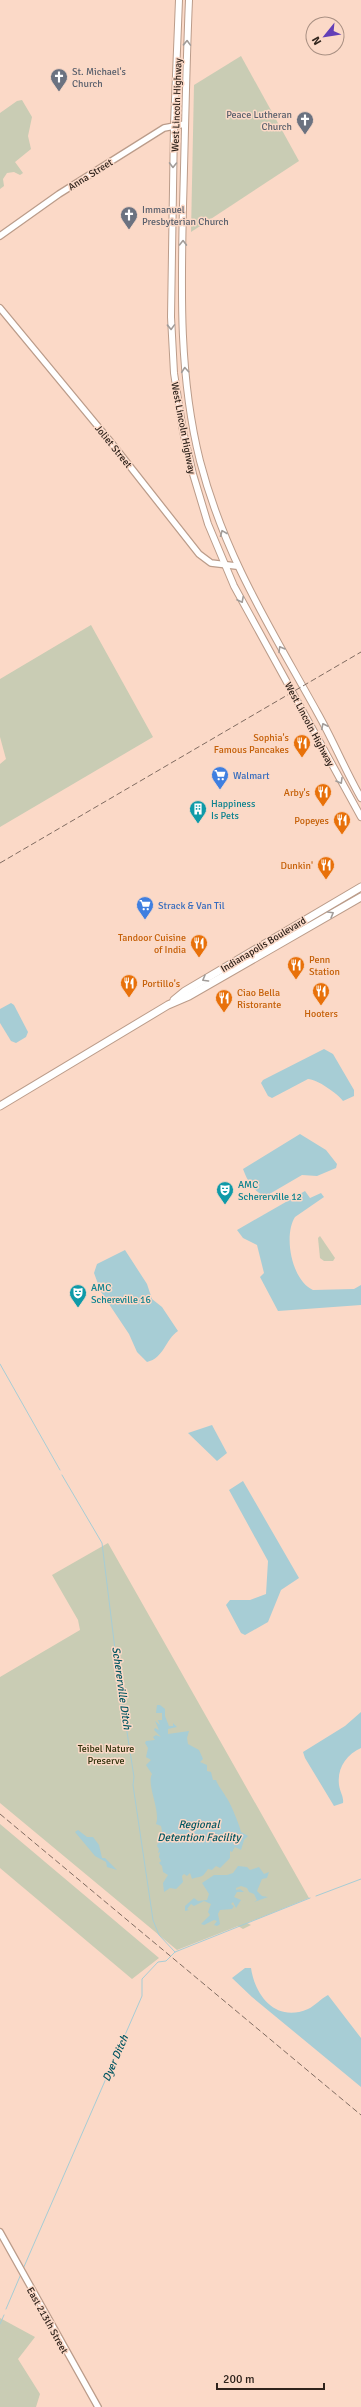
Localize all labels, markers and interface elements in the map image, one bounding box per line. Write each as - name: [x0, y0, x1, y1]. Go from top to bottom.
- north arrow: [305, 16, 345, 56]
- text: N: [309, 34, 324, 47]
- one-way arrow: [183, 40, 191, 46]
- street label: West Lincoln Highway: [169, 58, 185, 152]
- place label: St. Michael's Church: [72, 66, 127, 90]
- church icon: St. Michael's Church: [49, 67, 69, 92]
- place label: Peace Lutheran Church: [226, 109, 292, 133]
- church icon: Peace Lutheran Church: [295, 110, 315, 135]
- street label: Anna Street: [66, 156, 115, 193]
- one-way arrow: [169, 162, 177, 168]
- place label: Immanuel Presbyterian Church: [142, 204, 229, 228]
- church icon: Immanuel Presbyterian Church: [119, 205, 139, 230]
- one-way arrow: [178, 240, 187, 246]
- one-way arrow: [167, 324, 176, 330]
- one-way arrow: [180, 367, 189, 373]
- street label: West Lincoln Highway: [168, 381, 198, 476]
- street label: Joliet Street: [92, 423, 135, 471]
- one-way arrow: [220, 530, 228, 537]
- one-way arrow: [236, 596, 244, 603]
- one-way arrow: [279, 646, 286, 653]
- street label: West Lincoln Highway: [282, 680, 337, 769]
- one-way arrow: [321, 723, 329, 730]
- place label: Sophia's Famous Pancakes: [214, 732, 290, 756]
- restaurant icon: Sophia's Famous Pancakes: [292, 733, 312, 758]
- supermarket icon: Walmart: [210, 765, 230, 790]
- place label: Walmart: [233, 770, 270, 782]
- one-way arrow: [336, 777, 343, 784]
- restaurant icon: Arby's: [313, 782, 333, 807]
- place label: Arby's: [284, 787, 311, 799]
- place label: Happiness Is Pets: [211, 798, 256, 822]
- building icon: Happiness Is Pets: [188, 799, 208, 824]
- restaurant icon: Popeyes: [332, 810, 352, 835]
- place label: Popeyes: [294, 815, 330, 827]
- restaurant icon: Dunkin': [316, 855, 336, 880]
- place label: Dunkin': [280, 860, 313, 872]
- supermarket icon: Strack & Van Til: [135, 895, 155, 920]
- place label: Strack & Van Til: [158, 900, 225, 912]
- one-way arrow: [327, 911, 334, 919]
- street label: Indianapolis Boulevard: [219, 915, 308, 975]
- place label: Tandoor Cuisine of India: [118, 932, 186, 956]
- restaurant icon: Tandoor Cuisine of India: [189, 933, 209, 958]
- place label: Penn Station: [309, 954, 340, 978]
- restaurant icon: Penn Station: [286, 955, 306, 980]
- restaurant icon: Portillo's: [119, 973, 139, 998]
- one-way arrow: [202, 974, 209, 981]
- place label: Portillo's: [142, 978, 181, 990]
- restaurant icon: Hooters: [311, 981, 331, 1006]
- place label: Ciao Bella Ristorante: [237, 987, 281, 1011]
- restaurant icon: Ciao Bella Ristorante: [214, 988, 234, 1013]
- place label: Hooters: [304, 1008, 338, 1020]
- place label: AMC Schererville 12: [238, 1179, 302, 1203]
- theatre icon: AMC Schererville 12: [215, 1180, 235, 1205]
- place label: AMC Schereville 16: [91, 1282, 151, 1306]
- theatre icon: AMC Schereville 16: [68, 1283, 88, 1308]
- water label: Schererville Ditch: [109, 1646, 134, 1731]
- park label: Teibel Nature Preserve: [78, 1743, 134, 1767]
- water label: Regional Detention Facility: [157, 1818, 242, 1844]
- water label: Dyer Ditch: [100, 2032, 131, 2083]
- street label: East 213th Street: [24, 2285, 71, 2356]
- scale bar: [217, 2365, 324, 2391]
- text: 200 m: [223, 2372, 255, 2387]

